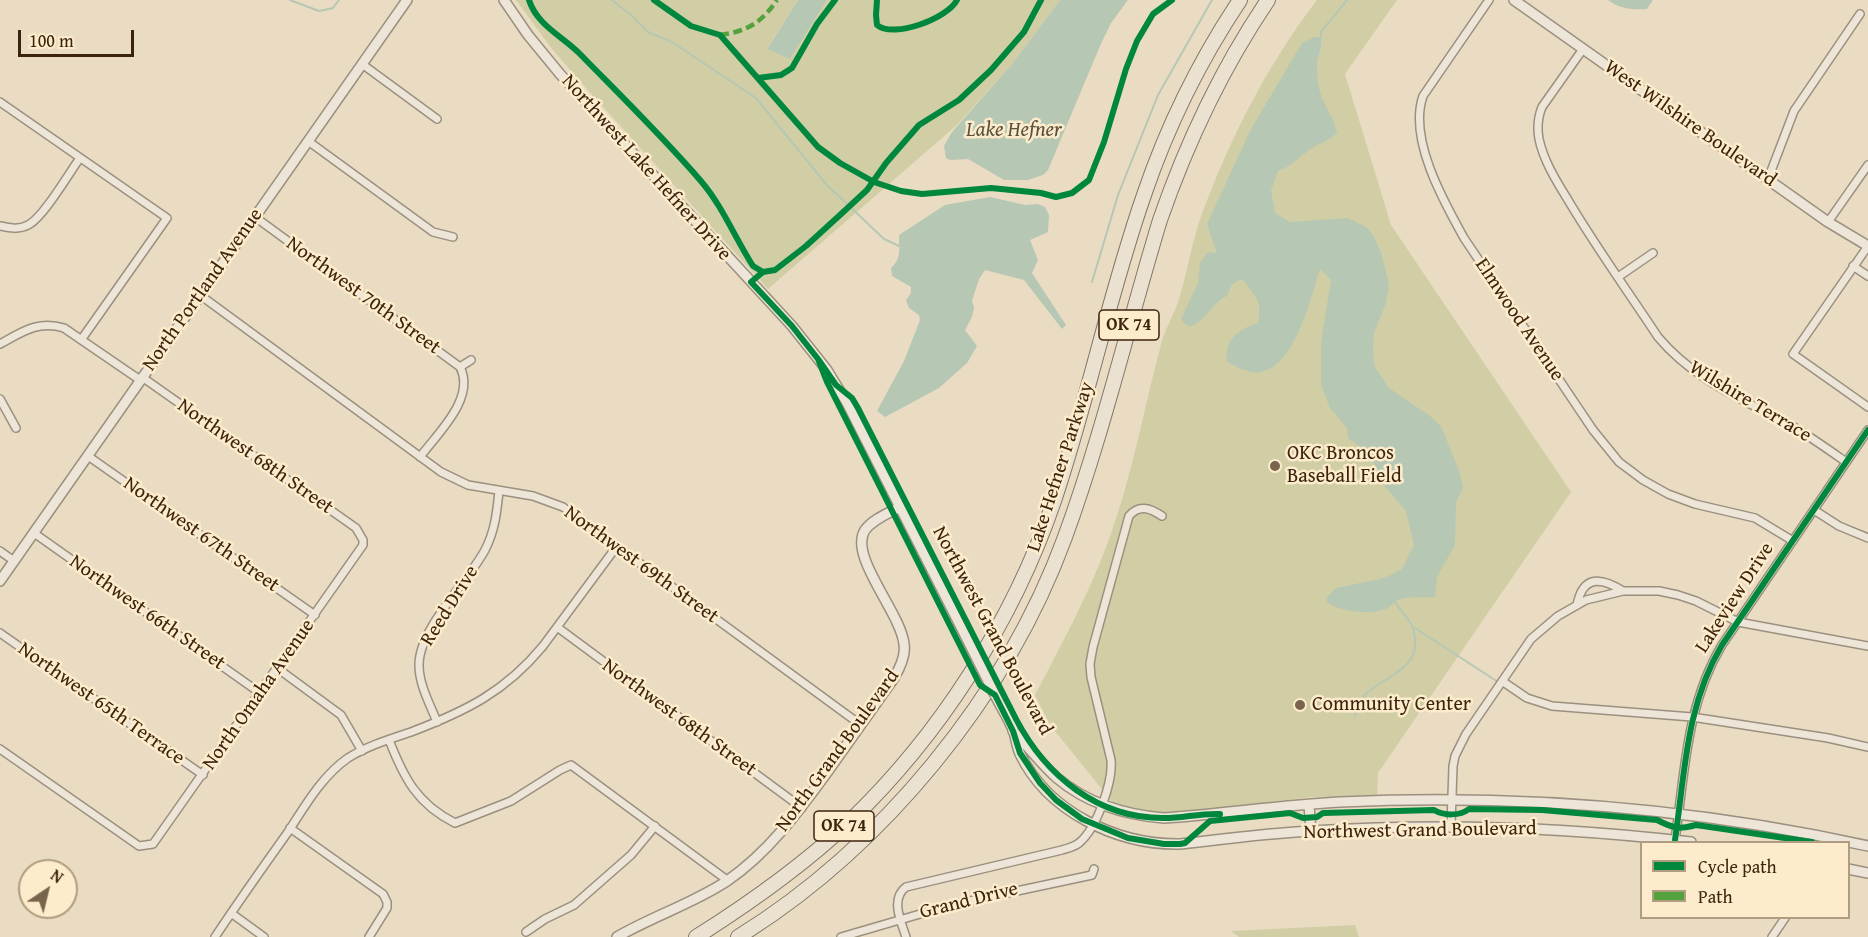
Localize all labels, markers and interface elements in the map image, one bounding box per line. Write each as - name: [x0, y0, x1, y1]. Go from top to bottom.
- scale bar: [21, 18, 136, 56]
- text: 100 m: [29, 27, 74, 54]
- street label: West Wilshire Boulevard: [1599, 55, 1781, 193]
- street label: Northwest Lake Hefner Drive: [556, 70, 736, 266]
- water label: Lake Hefner: [966, 118, 1062, 144]
- street label: North Portland Avenue: [138, 204, 268, 376]
- street label: Northwest 70th Street: [281, 232, 445, 360]
- street label: Elmwood Avenue: [1469, 254, 1569, 386]
- road number: OK 74: [1099, 310, 1159, 340]
- street label: Wilshire Terrace: [1684, 356, 1816, 448]
- street label: Lake Hefner Parkway: [1022, 379, 1100, 555]
- street label: Northwest 68th Street: [172, 394, 338, 520]
- place label: OKC Broncos Baseball Field: [1287, 442, 1402, 489]
- marker: OKC Broncos Baseball Field: [1268, 459, 1282, 473]
- street label: Northwest 67th Street: [118, 472, 284, 598]
- street label: Northwest 69th Street: [559, 501, 723, 629]
- street label: Northwest Grand Boulevard: [927, 522, 1057, 740]
- street label: Lakeview Drive: [1690, 538, 1780, 658]
- street label: Northwest 66th Street: [64, 550, 230, 676]
- street label: Reed Drive: [416, 561, 484, 651]
- street label: North Omaha Avenue: [198, 615, 320, 775]
- street label: Northwest 65th Terrace: [13, 637, 189, 771]
- street label: Northwest 68th Street: [597, 654, 761, 782]
- street label: North Grand Boulevard: [771, 665, 905, 837]
- place label: Community Center: [1312, 693, 1471, 717]
- marker: Community Center: [1293, 698, 1307, 712]
- road number: OK 74: [814, 811, 874, 841]
- street label: Northwest Grand Boulevard: [1303, 817, 1537, 845]
- legend: [1640, 841, 1850, 919]
- text: Cycle path: [1698, 853, 1777, 880]
- north arrow: [18, 859, 78, 919]
- text: N: [46, 863, 68, 889]
- street label: Grand Drive: [917, 877, 1021, 925]
- text: Path: [1698, 883, 1733, 910]

